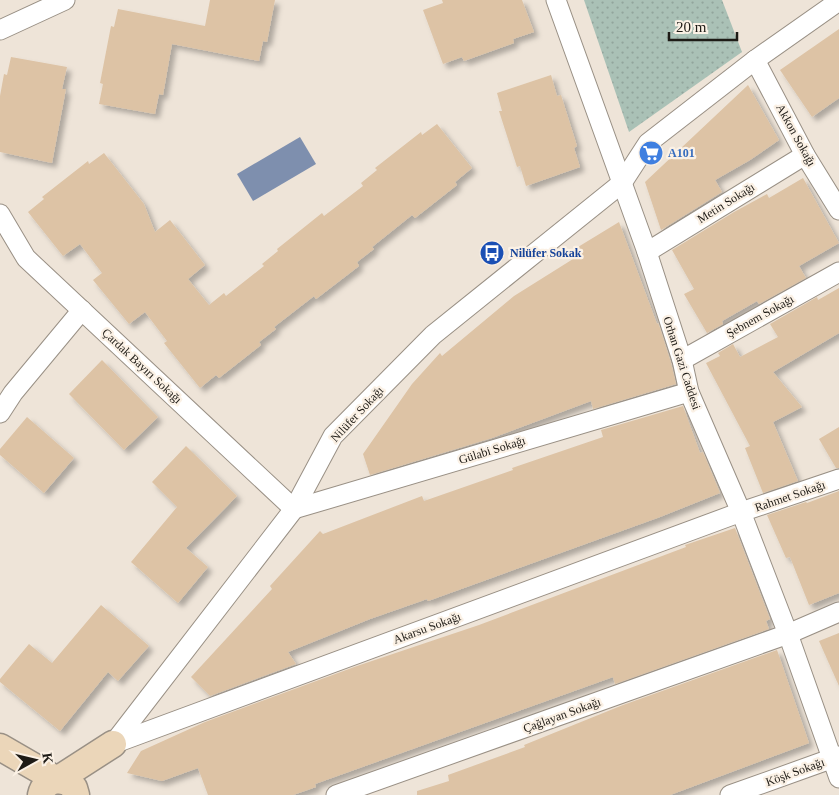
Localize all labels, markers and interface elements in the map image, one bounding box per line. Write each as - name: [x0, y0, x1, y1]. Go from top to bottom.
- scale bar: [669, 10, 736, 42]
- text: 20 m: [676, 19, 707, 35]
- street label: Akkon Sokağı: [773, 101, 819, 169]
- supermarket icon: A101: [638, 140, 664, 166]
- place label: A101: [668, 146, 695, 160]
- street label: Metin Sokağı: [695, 179, 758, 226]
- bus stop icon: Nilüfer Sokak: [479, 240, 505, 266]
- place label: Nilüfer Sokak: [510, 246, 582, 260]
- street label: Şebnem Sokağı: [724, 291, 797, 340]
- street label: Orhan Gazi Caddesi: [660, 315, 704, 412]
- street label: Çardak Bayırı Sokağı: [99, 325, 185, 407]
- street label: Nilüfer Sokağı: [328, 383, 387, 445]
- street label: Gülabi Sokağı: [457, 433, 528, 467]
- street label: Rahmet Sokağı: [753, 477, 828, 515]
- street label: Akarsu Sokağı: [391, 609, 463, 647]
- street label: Çağlayan Sokağı: [521, 694, 603, 736]
- north arrow: [10, 735, 60, 785]
- text: K: [39, 752, 56, 765]
- street label: Köşk Sokağı: [764, 755, 827, 789]

